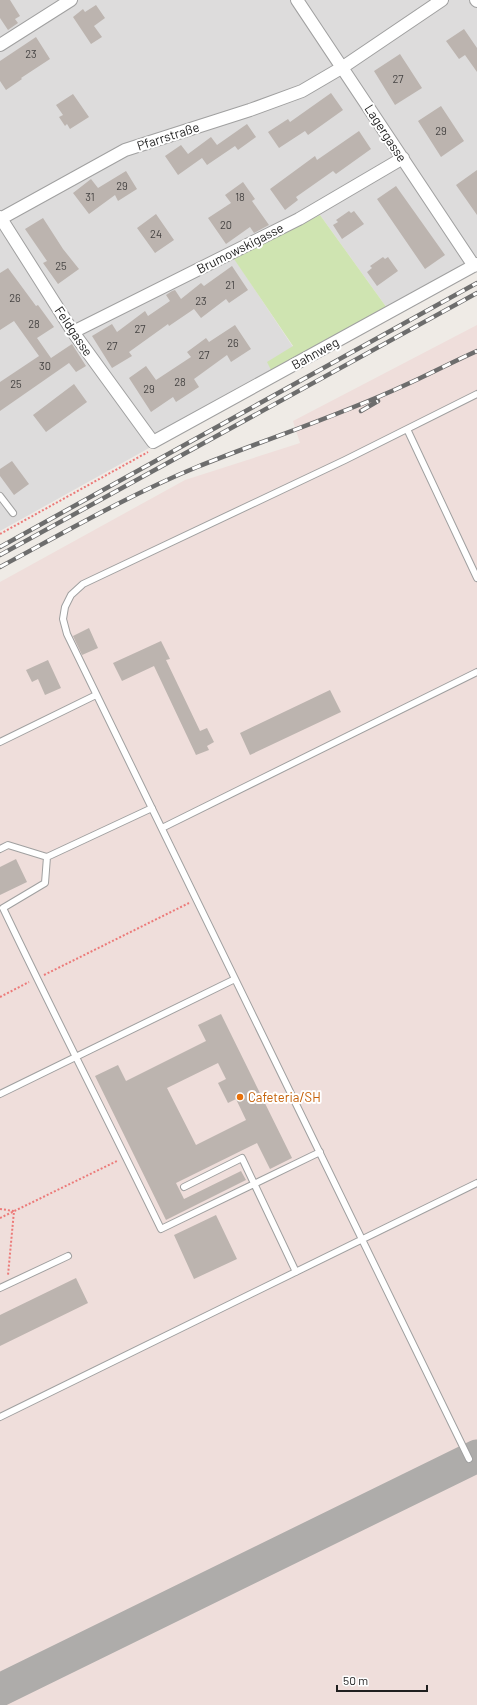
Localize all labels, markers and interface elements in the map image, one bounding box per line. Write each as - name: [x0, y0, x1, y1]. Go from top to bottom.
- house number: 23: [25, 47, 37, 60]
- house number: 27: [392, 72, 404, 85]
- street label: Lagergasse: [362, 101, 411, 165]
- street label: Pfarrstraße: [135, 118, 201, 154]
- house number: 29: [435, 124, 447, 137]
- house number: 29: [116, 179, 128, 192]
- house number: 31: [85, 190, 95, 203]
- house number: 18: [235, 190, 245, 203]
- house number: 20: [220, 218, 232, 231]
- street label: Brumowskigasse: [194, 219, 286, 277]
- house number: 24: [150, 227, 162, 240]
- house number: 25: [55, 259, 67, 272]
- house number: 21: [225, 278, 235, 291]
- house number: 26: [9, 291, 21, 304]
- house number: 23: [195, 294, 207, 307]
- street label: Feldgasse: [52, 303, 97, 359]
- house number: 28: [28, 317, 40, 330]
- house number: 27: [134, 322, 146, 335]
- street label: Bahnweg: [289, 333, 342, 373]
- house number: 26: [227, 336, 239, 349]
- house number: 27: [106, 339, 118, 352]
- house number: 27: [198, 348, 210, 361]
- house number: 30: [39, 359, 51, 372]
- house number: 28: [174, 375, 186, 388]
- house number: 25: [10, 377, 22, 390]
- house number: 29: [143, 382, 155, 395]
- place label: Cafeteria/SH: [248, 1089, 321, 1105]
- marker: Cafeteria/SH: [235, 1092, 245, 1102]
- scale bar: [337, 1667, 427, 1693]
- text: 50 m: [343, 1673, 368, 1687]

